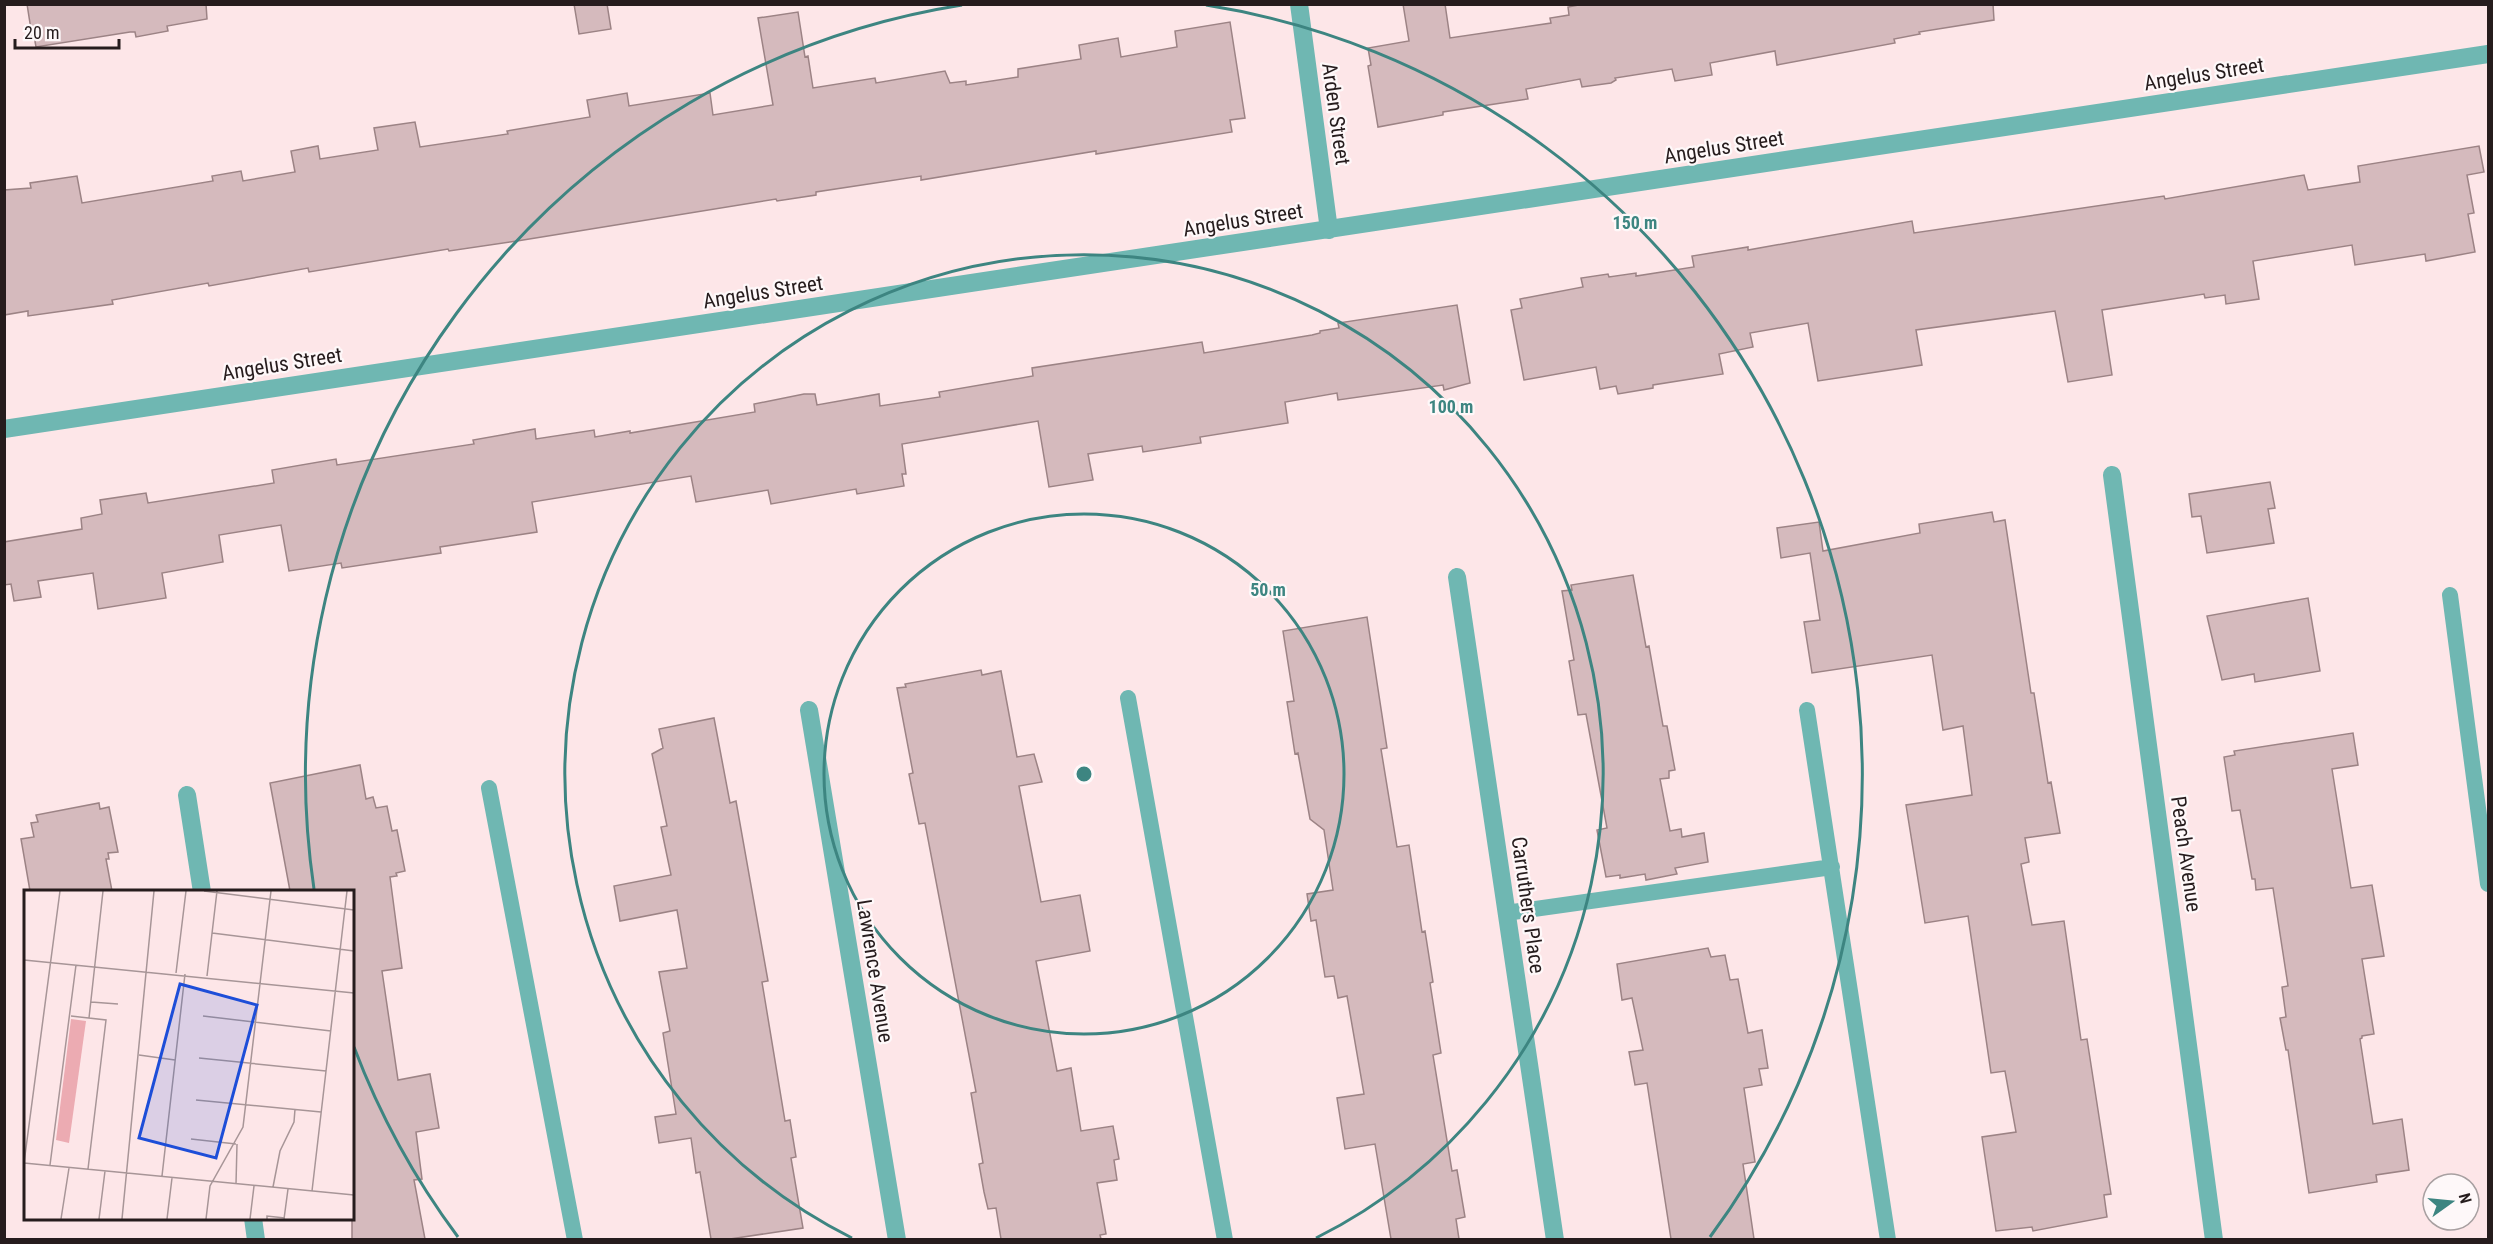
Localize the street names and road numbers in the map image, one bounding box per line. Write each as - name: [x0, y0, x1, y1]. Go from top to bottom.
- street label: Angelus Street: [2142, 53, 2266, 95]
- street label: Arden Street: [1317, 61, 1355, 167]
- street label: Angelus Street: [1662, 126, 1786, 168]
- street label: Angelus Street: [1181, 199, 1305, 241]
- street label: Angelus Street: [701, 271, 825, 313]
- street label: Angelus Street: [220, 343, 344, 385]
- street label: Peach Avenue: [2166, 795, 2206, 914]
- street label: Carruthers Place: [1507, 835, 1550, 975]
- street label: Lawrence Avenue: [852, 898, 898, 1045]

